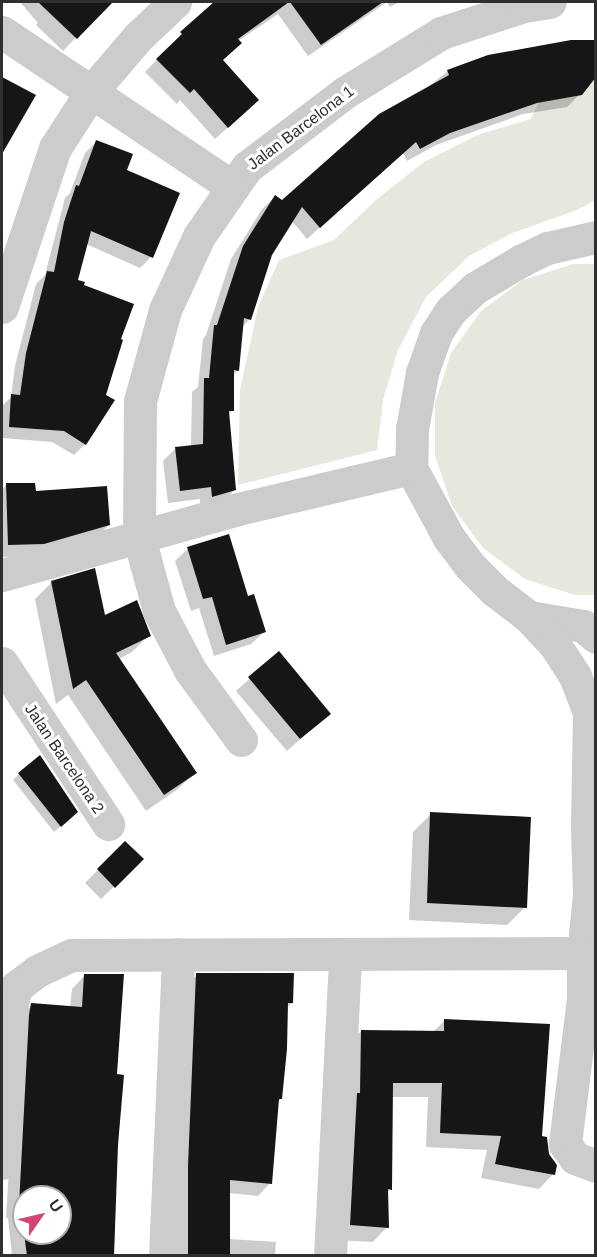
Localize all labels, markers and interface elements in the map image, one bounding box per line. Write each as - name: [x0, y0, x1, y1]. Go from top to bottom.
- street label: Jalan Barcelona 1: [244, 82, 358, 174]
- street label: Jalan Barcelona 2: [20, 701, 108, 817]
- north arrow: [12, 1185, 72, 1245]
- text: U: [45, 1196, 66, 1215]

